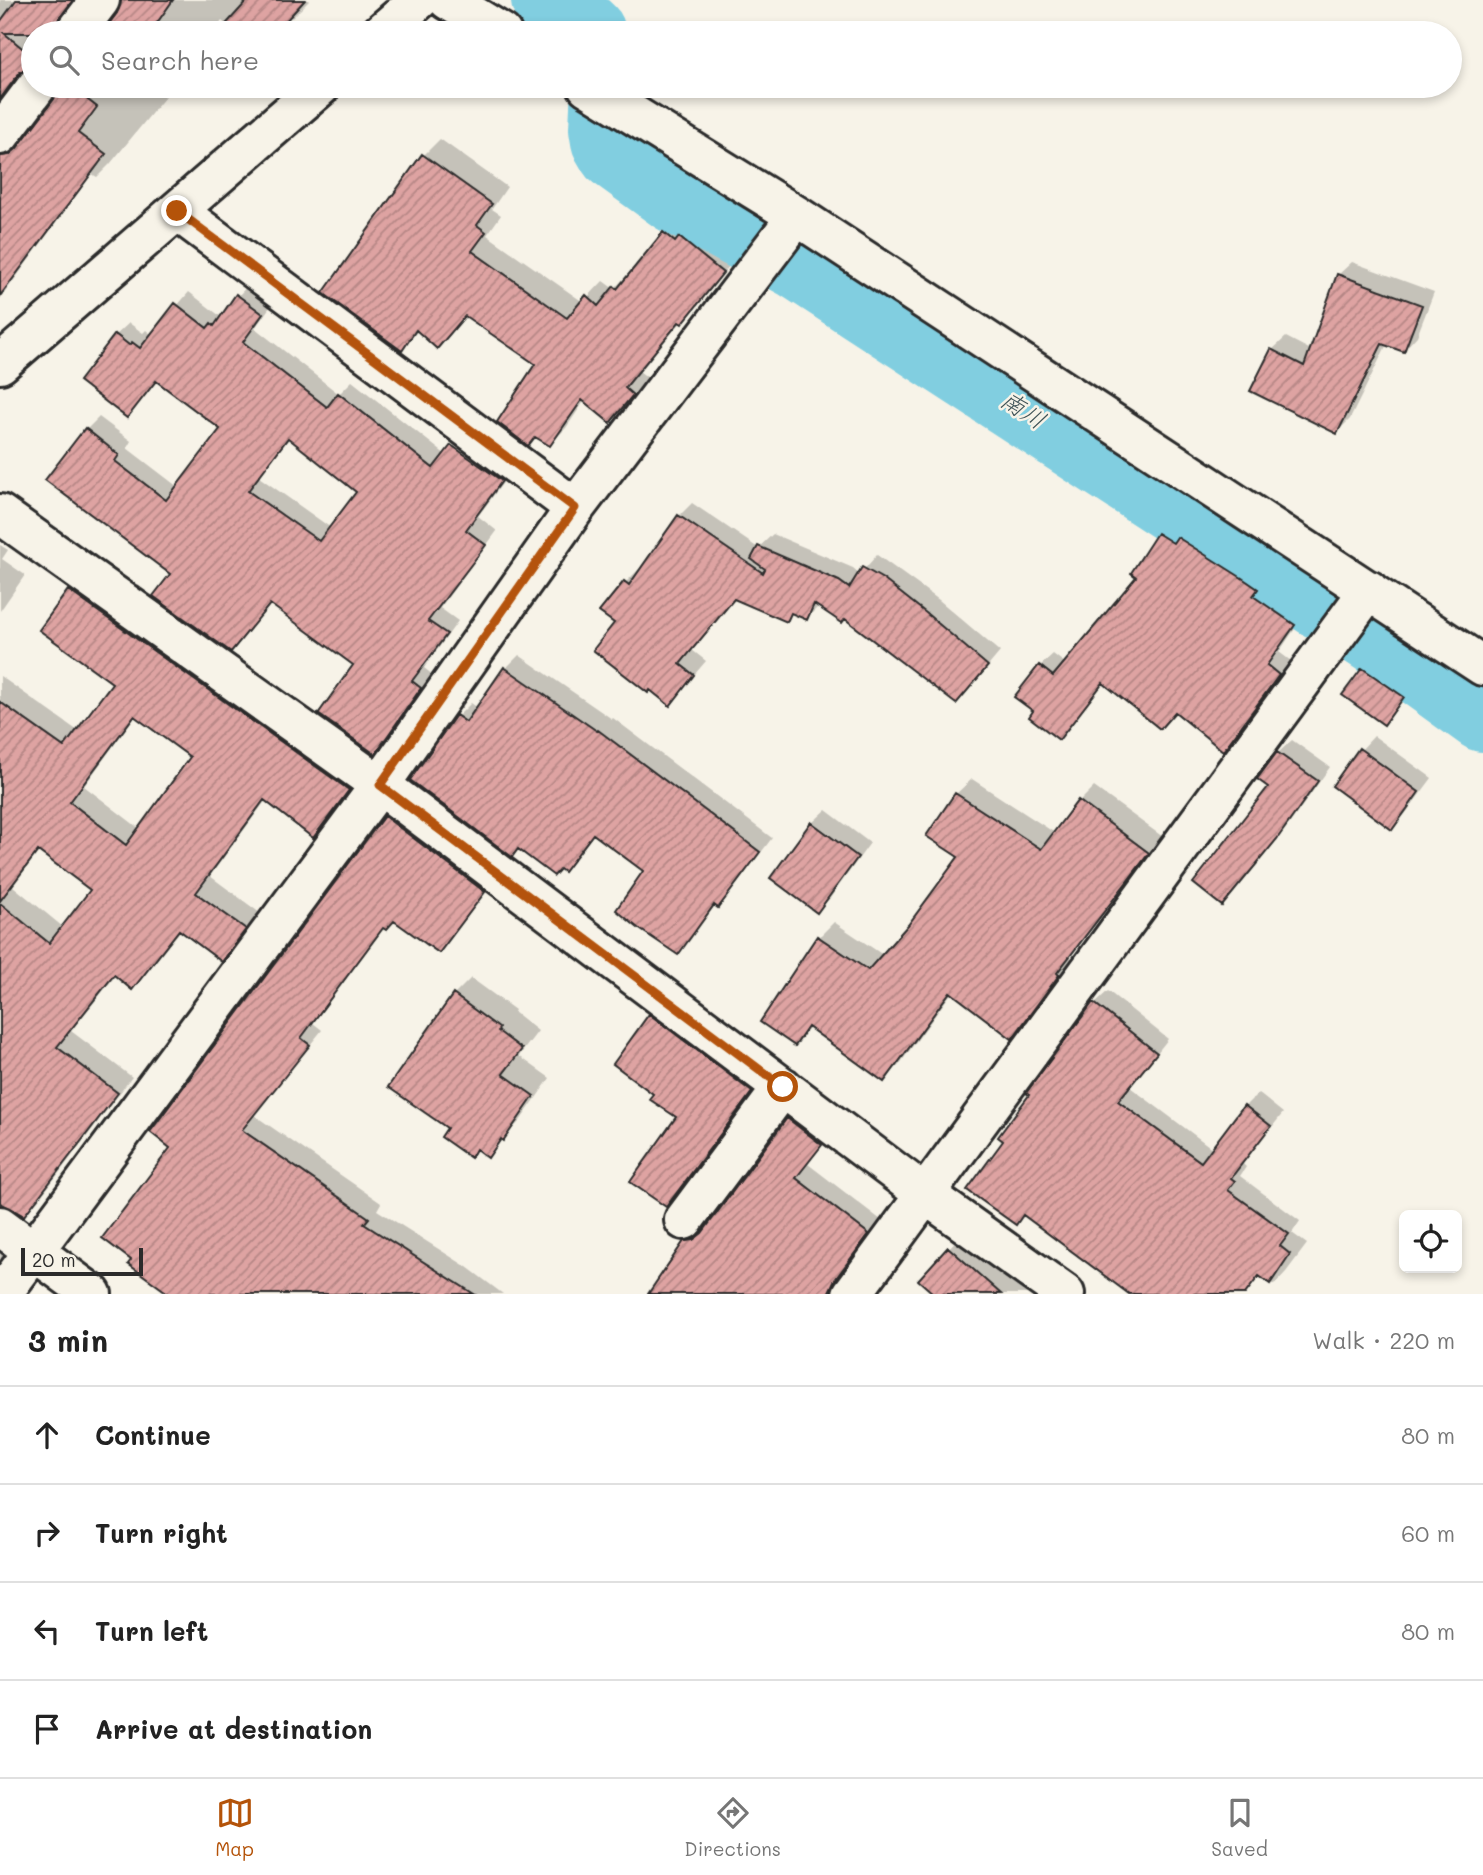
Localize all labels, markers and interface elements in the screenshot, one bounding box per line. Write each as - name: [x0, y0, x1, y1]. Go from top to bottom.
- search box: [21, 21, 1462, 98]
- icon: search: [45, 41, 83, 79]
- text: Search here: [101, 43, 259, 77]
- route end: [161, 195, 192, 226]
- water label: 南川: [995, 383, 1053, 435]
- route start: [767, 1071, 798, 1102]
- map controls: [1399, 1210, 1462, 1273]
- button: locate: [1399, 1210, 1462, 1273]
- scale bar: [21, 1245, 144, 1277]
- text: 20 m: [32, 1247, 76, 1272]
- text: 3 min: [28, 1320, 108, 1360]
- text: Walk · 220 m: [1312, 1325, 1455, 1355]
- icon: ahead: [28, 1416, 66, 1454]
- text: Continue: [95, 1418, 211, 1452]
- text: 80 m: [1401, 1420, 1455, 1450]
- icon: right: [28, 1514, 66, 1552]
- text: Turn right: [95, 1516, 228, 1550]
- text: 60 m: [1401, 1518, 1455, 1548]
- icon: left: [28, 1612, 66, 1650]
- text: Turn left: [95, 1614, 208, 1648]
- text: 80 m: [1401, 1616, 1455, 1646]
- icon: arrive: [28, 1710, 66, 1748]
- text: Arrive at destination: [95, 1712, 372, 1746]
- tab: Map: [215, 1794, 254, 1861]
- tab: Directions: [684, 1794, 781, 1861]
- tab: Saved: [1211, 1794, 1268, 1861]

